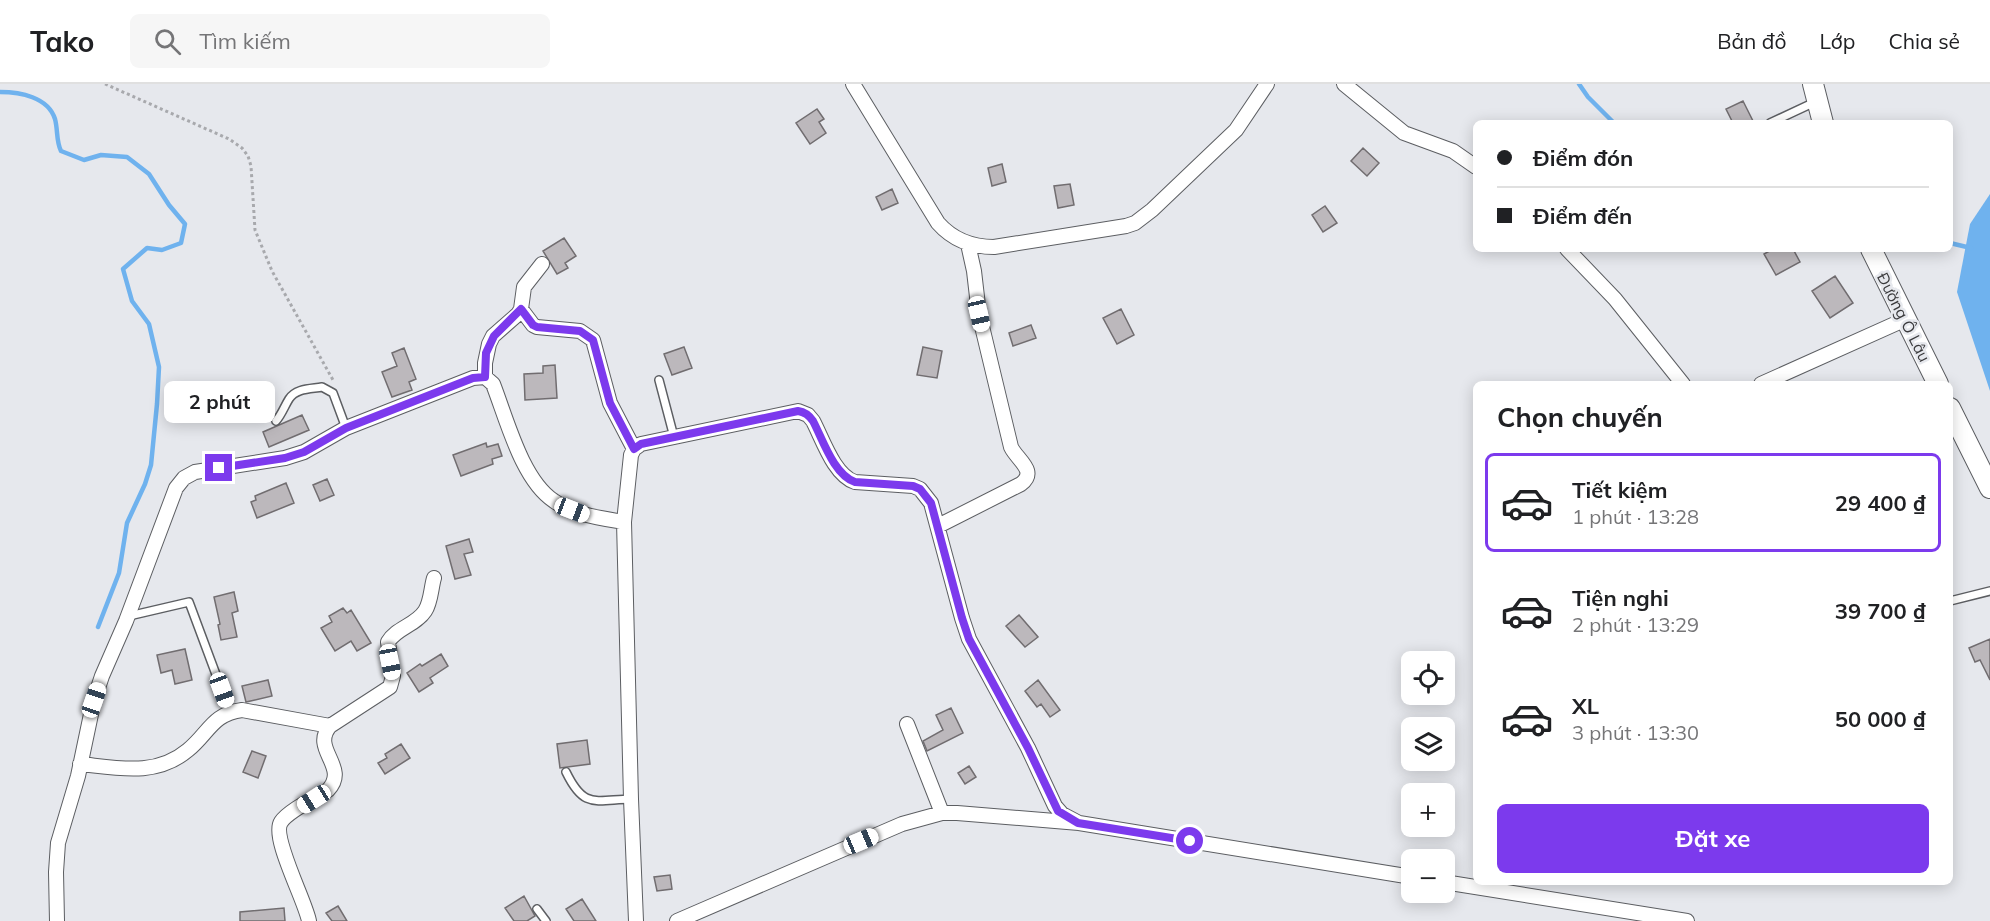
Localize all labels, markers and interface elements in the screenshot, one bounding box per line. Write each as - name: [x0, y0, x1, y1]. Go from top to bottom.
- search box: [130, 14, 550, 68]
- text: Tako: [30, 24, 94, 59]
- icon: search: [151, 25, 184, 58]
- text: Tìm kiếm: [199, 27, 291, 55]
- text: Bản đồ: [1717, 28, 1786, 54]
- text: Lớp: [1819, 28, 1855, 54]
- text: Chia sẻ: [1888, 28, 1960, 54]
- text: Điểm đón: [1533, 144, 1633, 172]
- text: Điểm đến: [1533, 202, 1632, 230]
- street label: Đường Ô Lâu: [1873, 269, 1935, 365]
- car: [966, 294, 992, 334]
- callout: 2 phút: [164, 381, 274, 423]
- text: 2 phút: [189, 389, 250, 414]
- text: Chọn chuyến: [1497, 400, 1663, 434]
- route end: [205, 454, 232, 481]
- icon: car: [1500, 476, 1554, 530]
- text: Tiết kiệm: [1572, 476, 1667, 504]
- text: 29 400 ₫: [1835, 489, 1926, 517]
- car: [552, 495, 592, 525]
- text: 1 phút · 13:28: [1572, 504, 1699, 529]
- icon: car: [1500, 584, 1554, 638]
- text: Tiện nghi: [1572, 584, 1669, 612]
- text: 39 700 ₫: [1835, 597, 1926, 625]
- text: 2 phút · 13:29: [1572, 612, 1699, 637]
- car: [378, 643, 402, 681]
- map controls: [1401, 651, 1455, 903]
- button: locate: [1401, 651, 1455, 705]
- car: [207, 670, 237, 710]
- car: [80, 680, 108, 720]
- icon: car: [1500, 692, 1554, 746]
- text: XL: [1572, 692, 1599, 720]
- text: 50 000 ₫: [1835, 705, 1926, 733]
- button: layers: [1401, 717, 1455, 771]
- text: 3 phút · 13:30: [1572, 720, 1699, 745]
- car: [294, 782, 334, 816]
- button: +: [1401, 783, 1455, 837]
- button: Đặt xe: [1497, 804, 1929, 873]
- car: [841, 826, 881, 856]
- route start: [1176, 827, 1203, 854]
- button: −: [1401, 849, 1455, 903]

